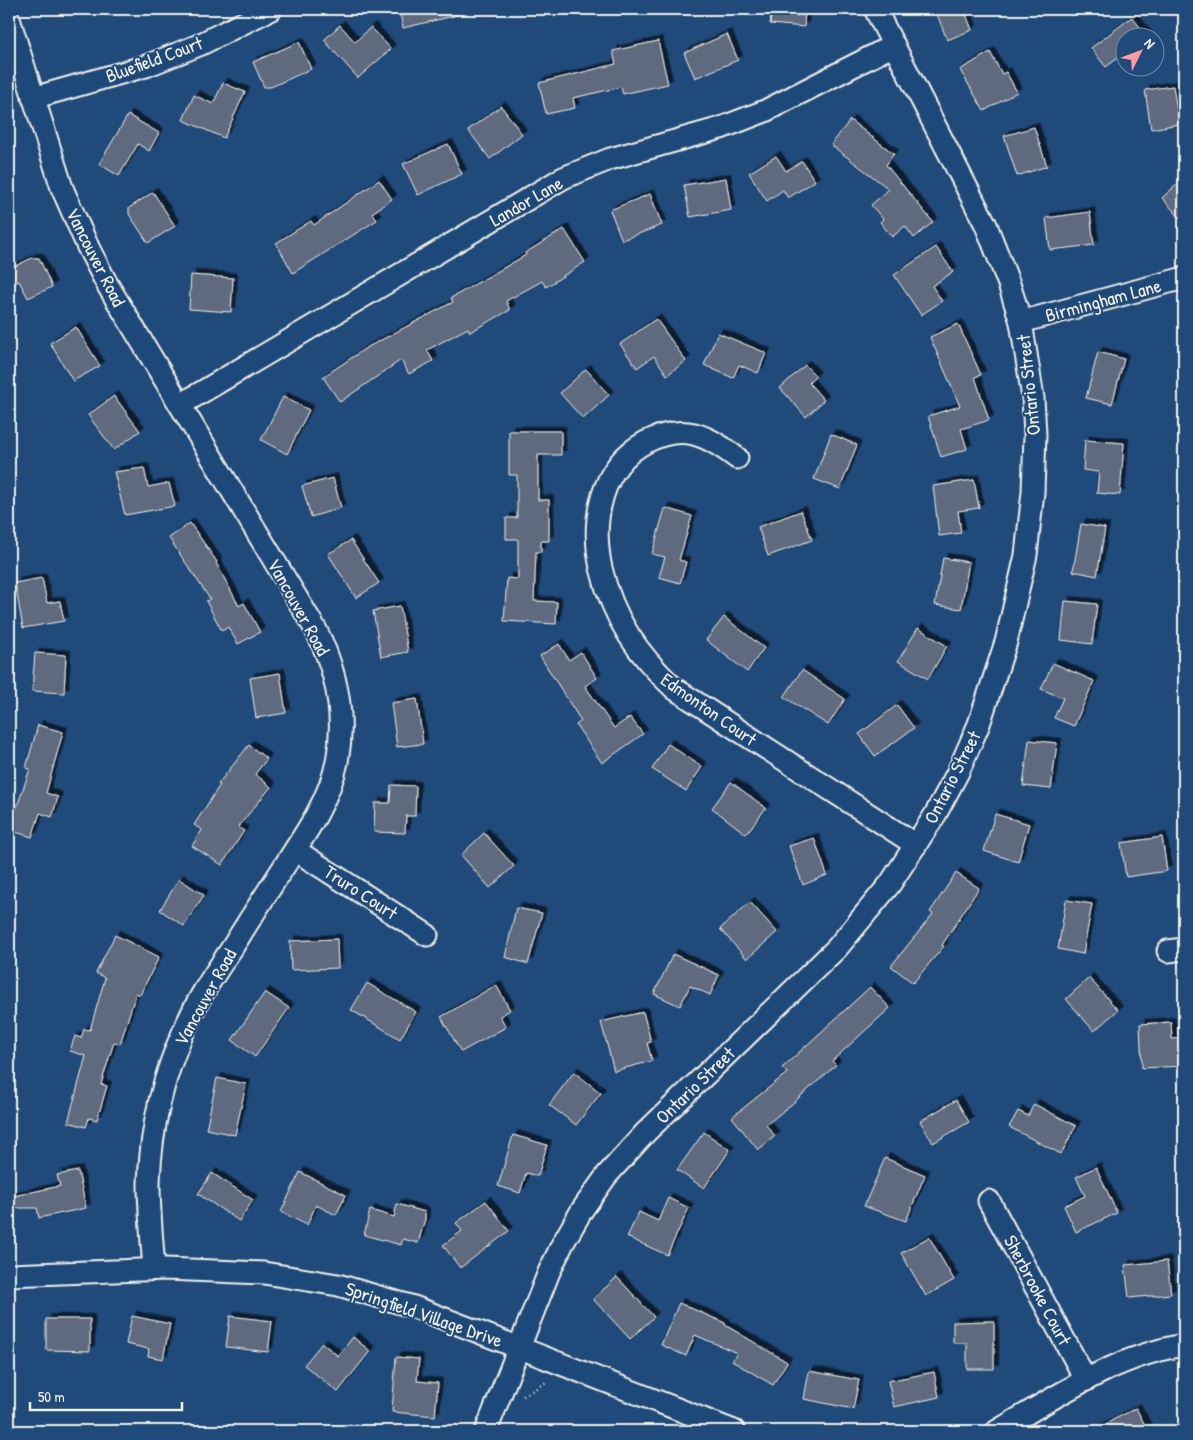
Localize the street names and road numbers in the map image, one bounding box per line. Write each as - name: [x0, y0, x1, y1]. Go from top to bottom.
- street label: Bluefield Court: [102, 29, 207, 89]
- street label: Landor Lane: [485, 169, 568, 232]
- street label: Vancouver Road: [60, 203, 132, 311]
- street label: Birmingham Lane: [1042, 272, 1164, 328]
- street label: Ontario Street: [1010, 333, 1046, 437]
- street label: Vancouver Road: [262, 554, 337, 661]
- street label: Edmonton Court: [656, 666, 763, 752]
- street label: Ontario Street: [917, 726, 987, 828]
- street label: Truro Court: [319, 859, 403, 926]
- street label: Vancouver Road: [168, 943, 243, 1050]
- street label: Ontario Street: [650, 1040, 741, 1129]
- street label: Sherbrooke Court: [998, 1230, 1078, 1350]
- street label: Springfield Village Drive: [342, 1275, 506, 1353]

